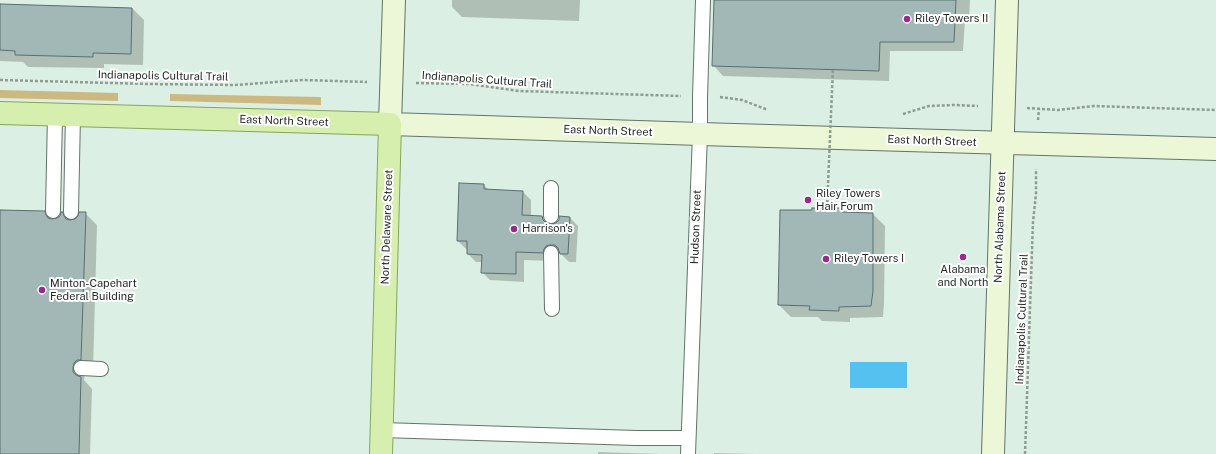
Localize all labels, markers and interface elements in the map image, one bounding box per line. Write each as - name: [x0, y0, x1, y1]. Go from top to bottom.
- place label: Riley Towers II: [915, 12, 988, 26]
- marker: Riley Towers II: [902, 14, 912, 24]
- street label: Indianapolis Cultural Trail: [98, 68, 228, 84]
- street label: Indianapolis Cultural Trail: [421, 69, 553, 91]
- street label: East North Street: [239, 113, 329, 129]
- street label: East North Street: [563, 123, 653, 139]
- street label: East North Street: [887, 133, 977, 149]
- street label: North Delaware Street: [378, 169, 396, 285]
- street label: North Alabama Street: [991, 171, 1009, 283]
- place label: Riley Towers Hair Forum: [816, 187, 880, 213]
- street label: Hudson Street: [688, 190, 704, 264]
- marker: Riley Towers Hair Forum: [803, 195, 813, 205]
- place label: Harrison's: [522, 222, 573, 236]
- marker: Harrison's: [509, 224, 519, 234]
- place label: Riley Towers I: [834, 252, 904, 266]
- marker: Alabama and North: [958, 252, 968, 262]
- marker: Riley Towers I: [821, 254, 831, 264]
- street label: Indianapolis Cultural Trail: [1013, 254, 1031, 384]
- place label: Alabama and North: [938, 263, 988, 289]
- place label: Minton-Capehart Federal Building: [50, 277, 137, 303]
- marker: Minton-Capehart Federal Building: [37, 285, 47, 295]

